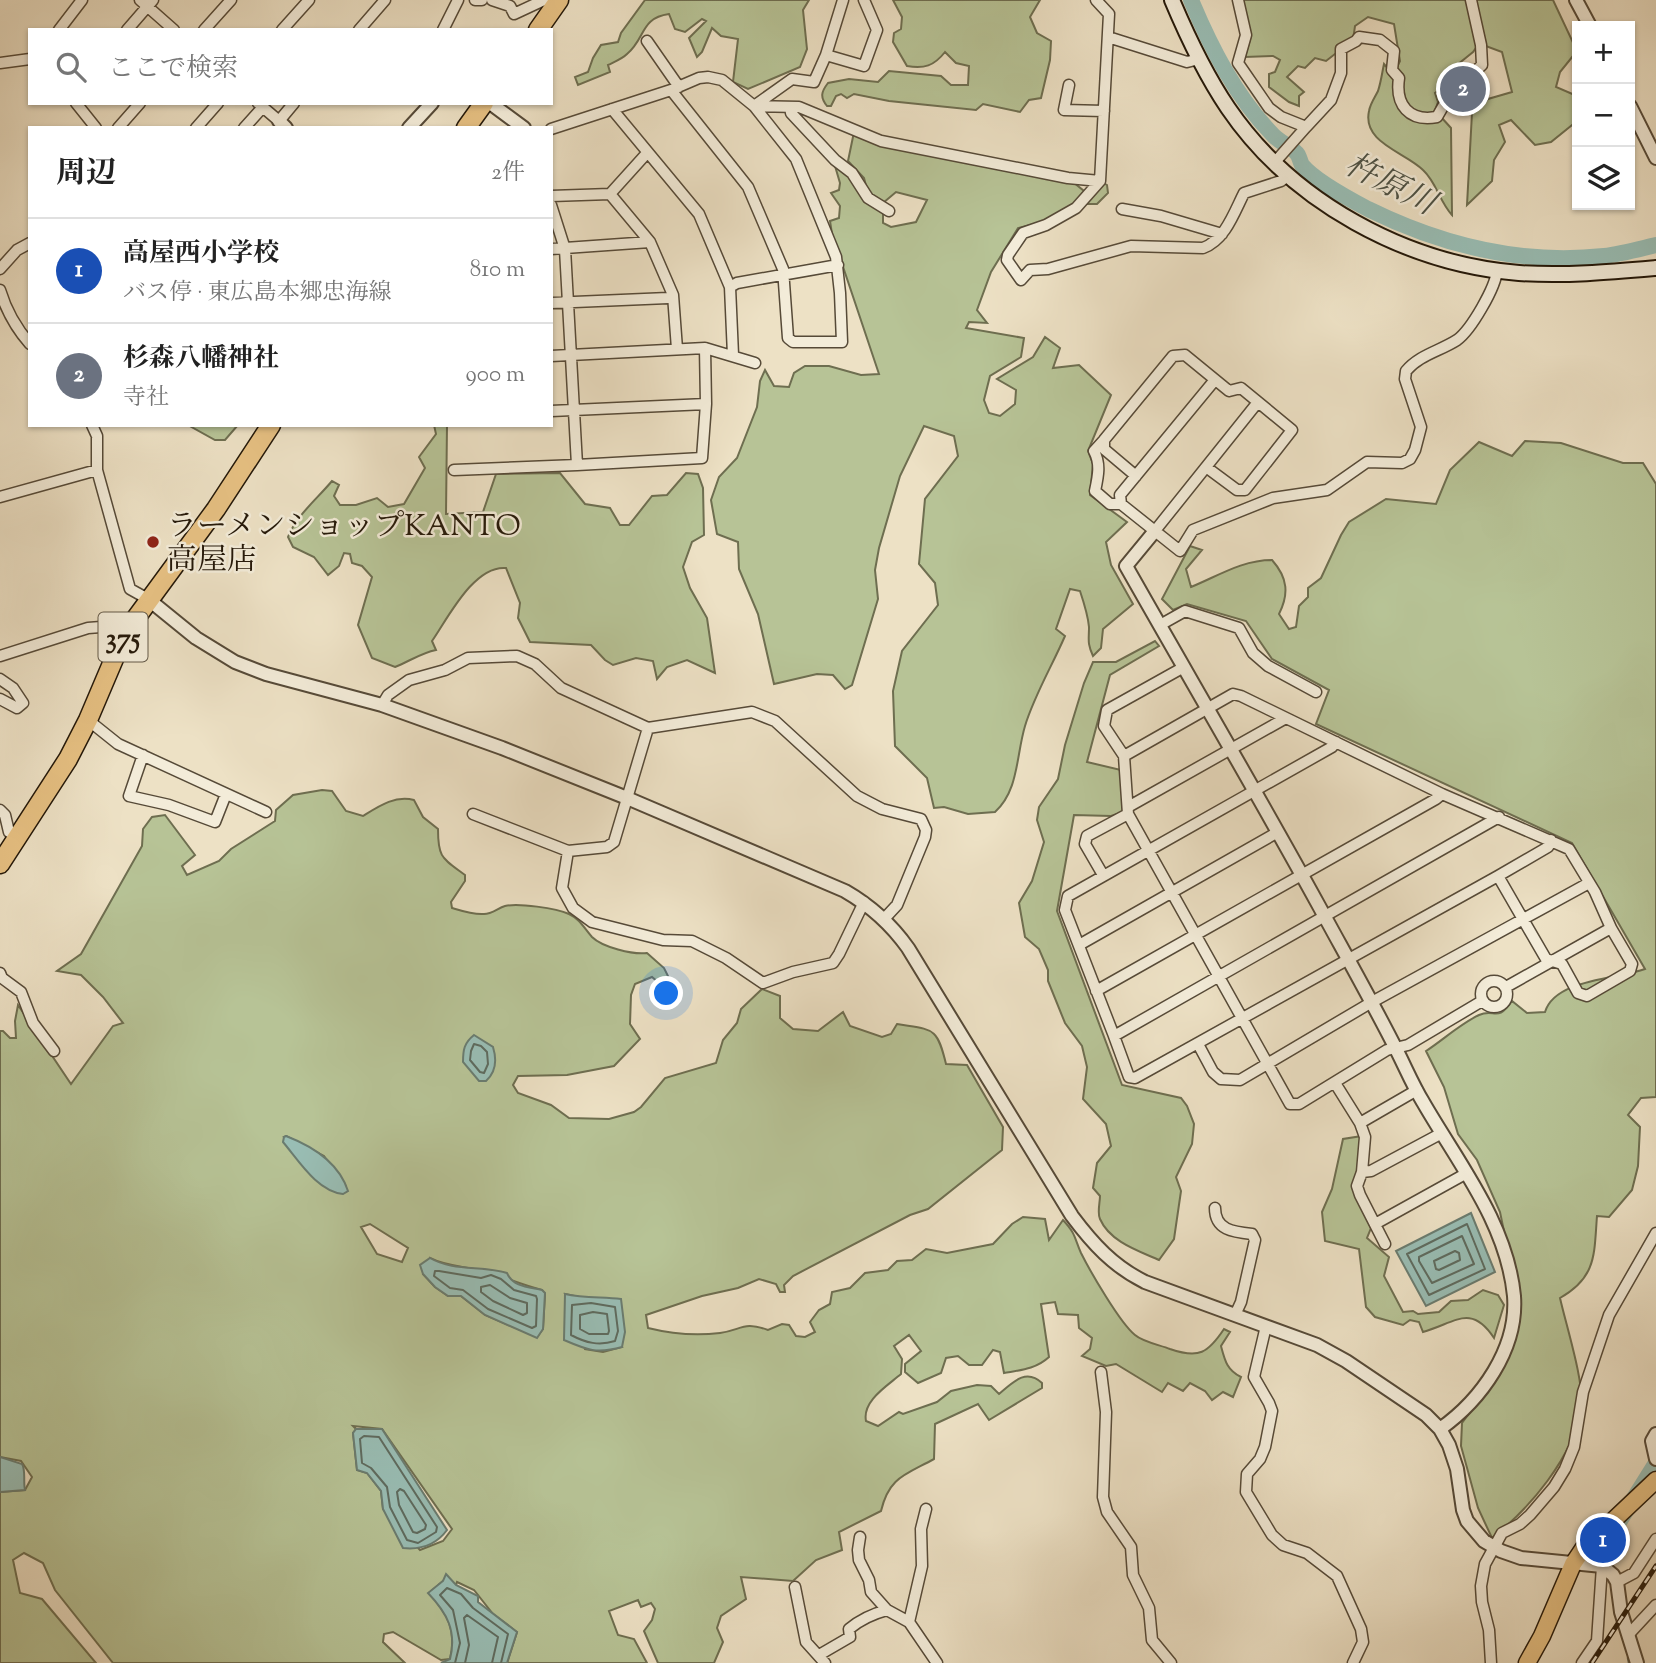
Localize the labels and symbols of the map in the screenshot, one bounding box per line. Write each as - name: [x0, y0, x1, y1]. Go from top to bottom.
- pin: 2: [1440, 63, 1486, 115]
- water label: 杵原川: [1336, 143, 1446, 229]
- place label: ラーメンショップKANTO 高屋店: [167, 506, 521, 583]
- marker: ラーメンショップKANTO 高屋店: [145, 534, 161, 550]
- road number: 375: [99, 612, 148, 662]
- your location: [649, 976, 683, 1010]
- pin: 1: [1580, 1514, 1626, 1566]

